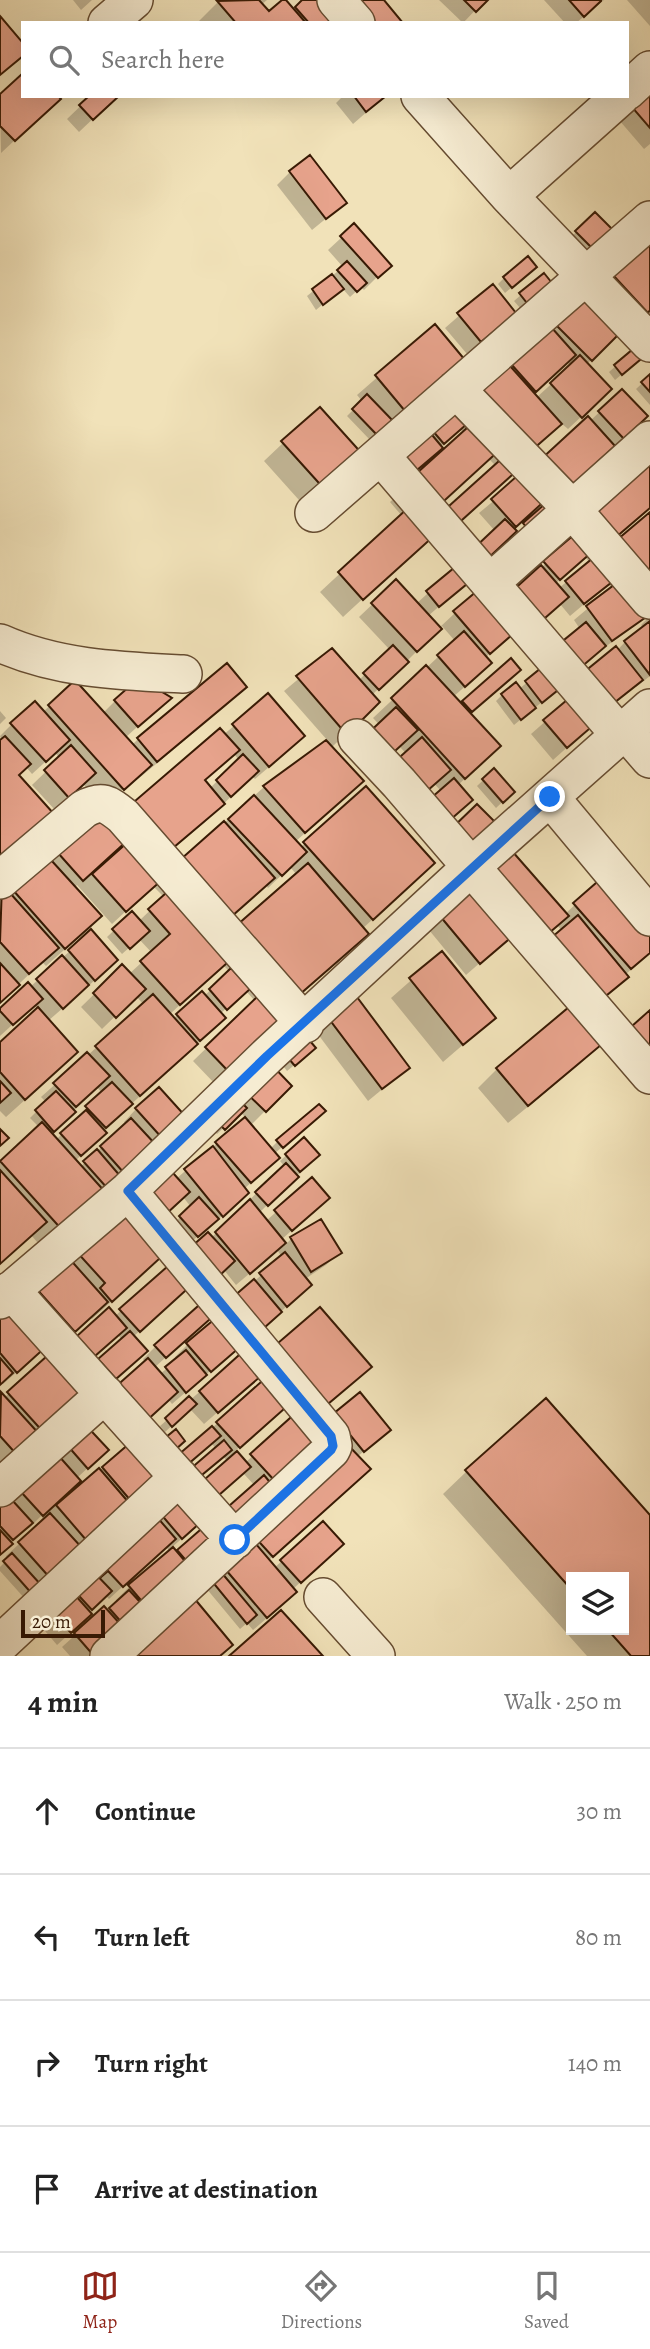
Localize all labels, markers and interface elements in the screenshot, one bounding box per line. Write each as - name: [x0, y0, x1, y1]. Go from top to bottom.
- search box: [21, 21, 629, 98]
- icon: search: [45, 41, 83, 79]
- text: Search here: [101, 42, 225, 77]
- route end: [534, 781, 565, 812]
- route start: [219, 1524, 250, 1555]
- map controls: [566, 1572, 629, 1635]
- button: layers: [566, 1572, 629, 1635]
- scale bar: [21, 1607, 105, 1639]
- text: 20 m: [32, 1609, 71, 1635]
- text: 4 min: [28, 1682, 98, 1722]
- text: Walk · 250 m: [504, 1686, 622, 1717]
- icon: ahead: [28, 1792, 66, 1830]
- text: Continue: [95, 1794, 196, 1829]
- text: 30 m: [576, 1796, 622, 1827]
- icon: left: [28, 1918, 66, 1956]
- text: Turn left: [95, 1920, 190, 1955]
- text: 80 m: [575, 1922, 622, 1953]
- icon: right: [28, 2044, 66, 2082]
- text: Turn right: [95, 2046, 208, 2081]
- text: 140 m: [568, 2048, 622, 2079]
- icon: arrive: [28, 2170, 66, 2208]
- text: Arrive at destination: [95, 2172, 318, 2207]
- tab: Map: [81, 2267, 119, 2335]
- tab: Directions: [281, 2267, 362, 2335]
- tab: Saved: [524, 2267, 569, 2335]

